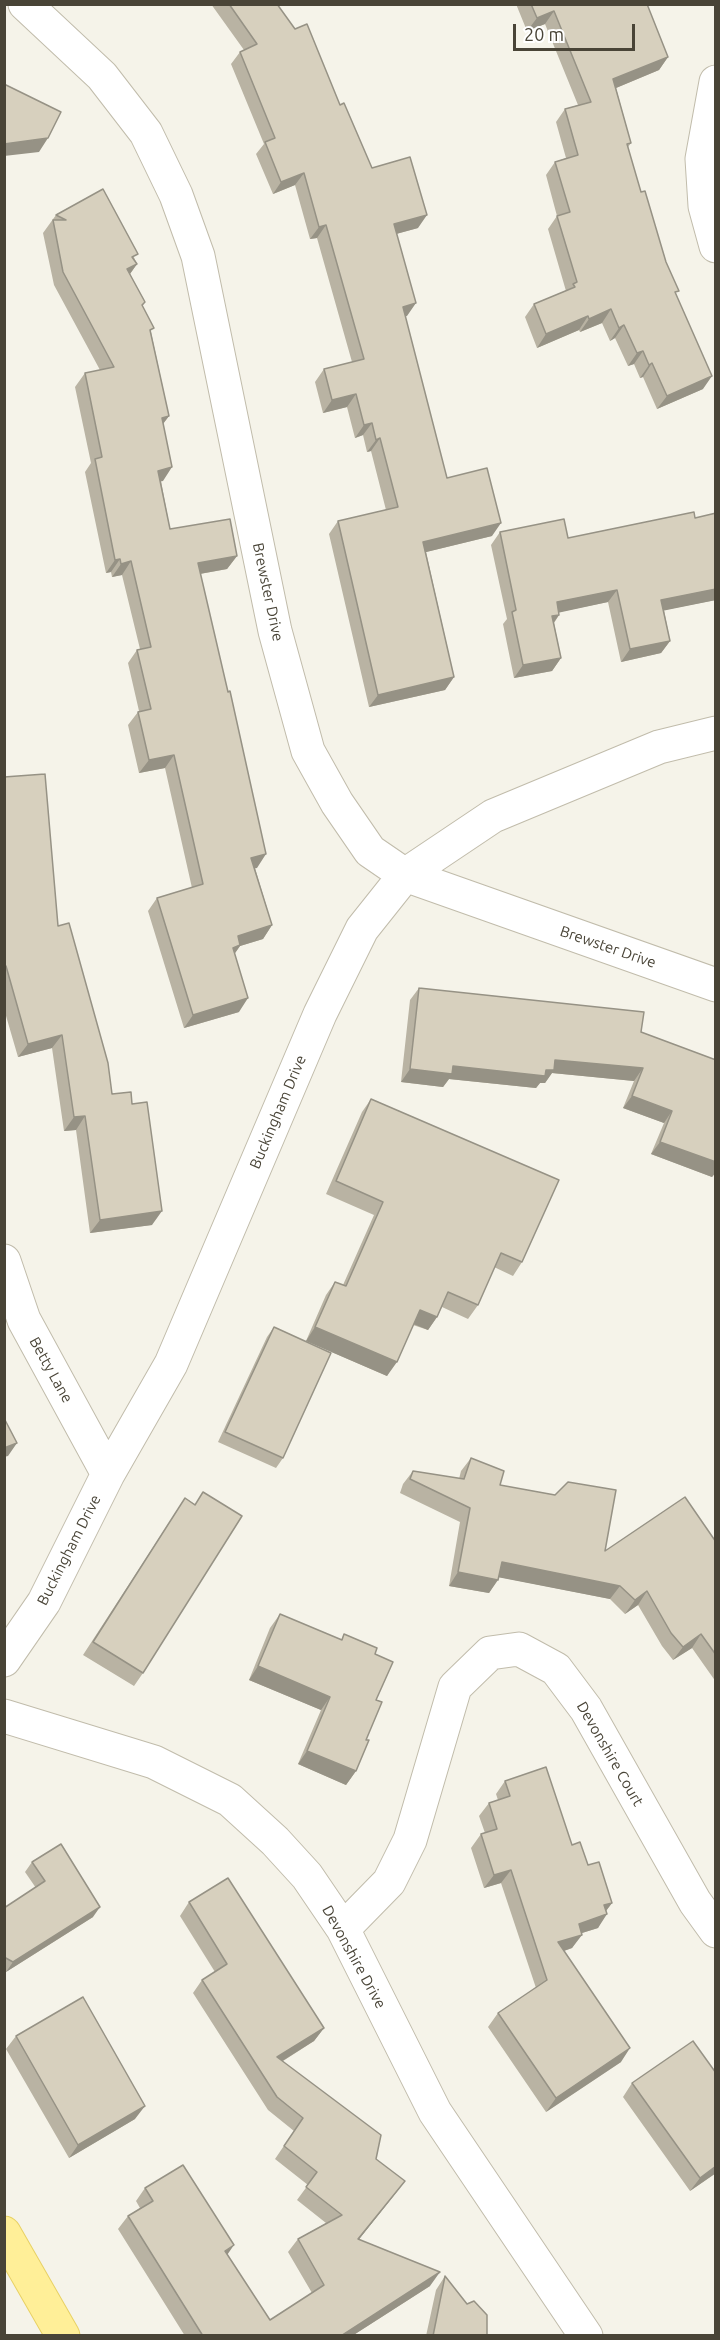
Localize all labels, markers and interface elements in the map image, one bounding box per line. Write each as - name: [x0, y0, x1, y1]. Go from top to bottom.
- scale bar: [516, 12, 638, 50]
- text: 20 m: [524, 24, 564, 44]
- street label: Brewster Drive: [249, 541, 287, 643]
- street label: Brewster Drive: [558, 922, 658, 972]
- street label: Buckingham Drive: [246, 1053, 310, 1171]
- street label: Betty Lane: [26, 1334, 76, 1406]
- street label: Buckingham Drive: [33, 1492, 105, 1608]
- street label: Devonshire Court: [573, 1699, 647, 1809]
- street label: Devonshire Drive: [318, 1902, 390, 2012]

